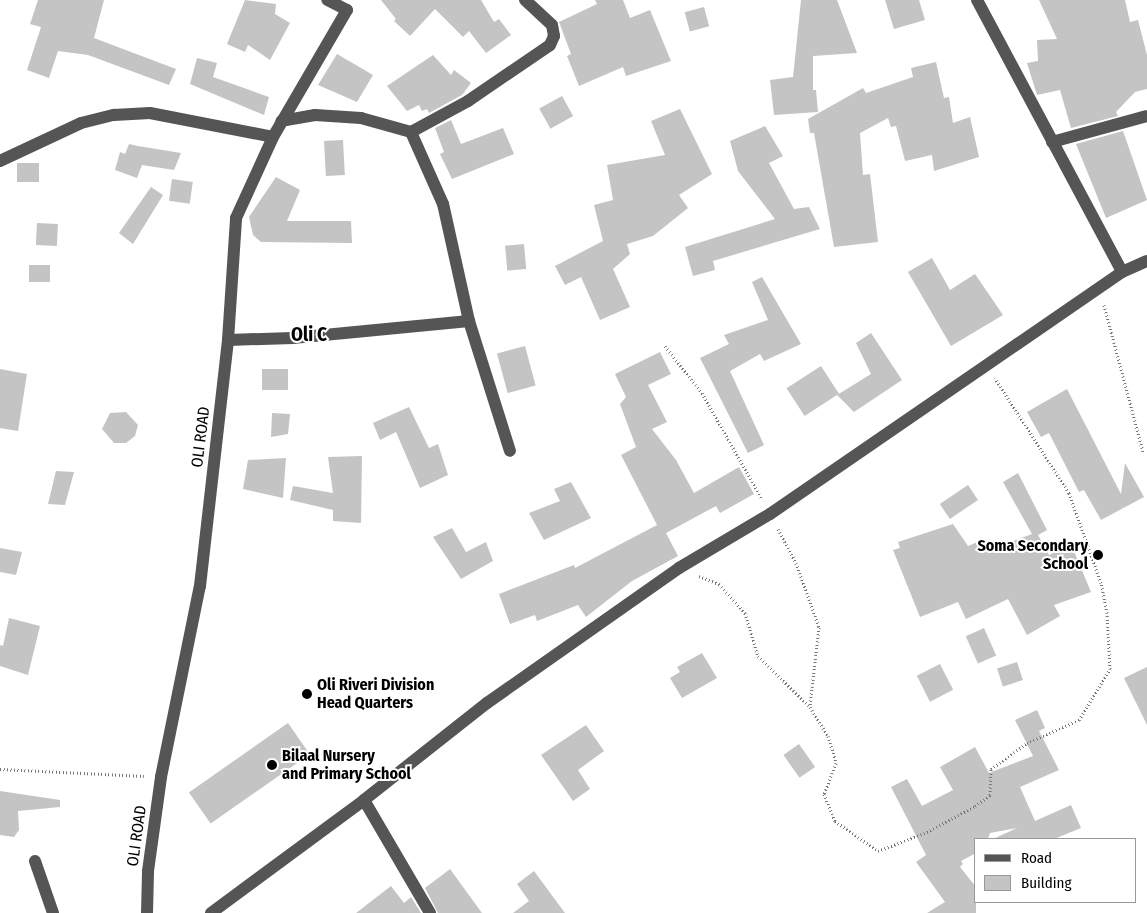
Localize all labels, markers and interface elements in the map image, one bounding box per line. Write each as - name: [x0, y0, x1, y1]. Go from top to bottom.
- district label: Oli C: [291, 324, 327, 346]
- street label: OLI ROAD: [188, 405, 214, 469]
- place label: Soma Secondary School: [978, 536, 1088, 574]
- marker: Soma Secondary School: [1092, 549, 1104, 561]
- place label: Oli Riveri Division Head Quarters: [317, 675, 434, 713]
- marker: Oli Riveri Division Head Quarters: [301, 688, 313, 700]
- place label: Bilaal Nursery and Primary School: [282, 746, 411, 784]
- marker: Bilaal Nursery and Primary School: [266, 759, 278, 771]
- street label: OLI ROAD: [123, 804, 151, 868]
- legend: [974, 838, 1137, 903]
- text: Road: [1021, 849, 1052, 867]
- text: Building: [1021, 874, 1072, 892]

